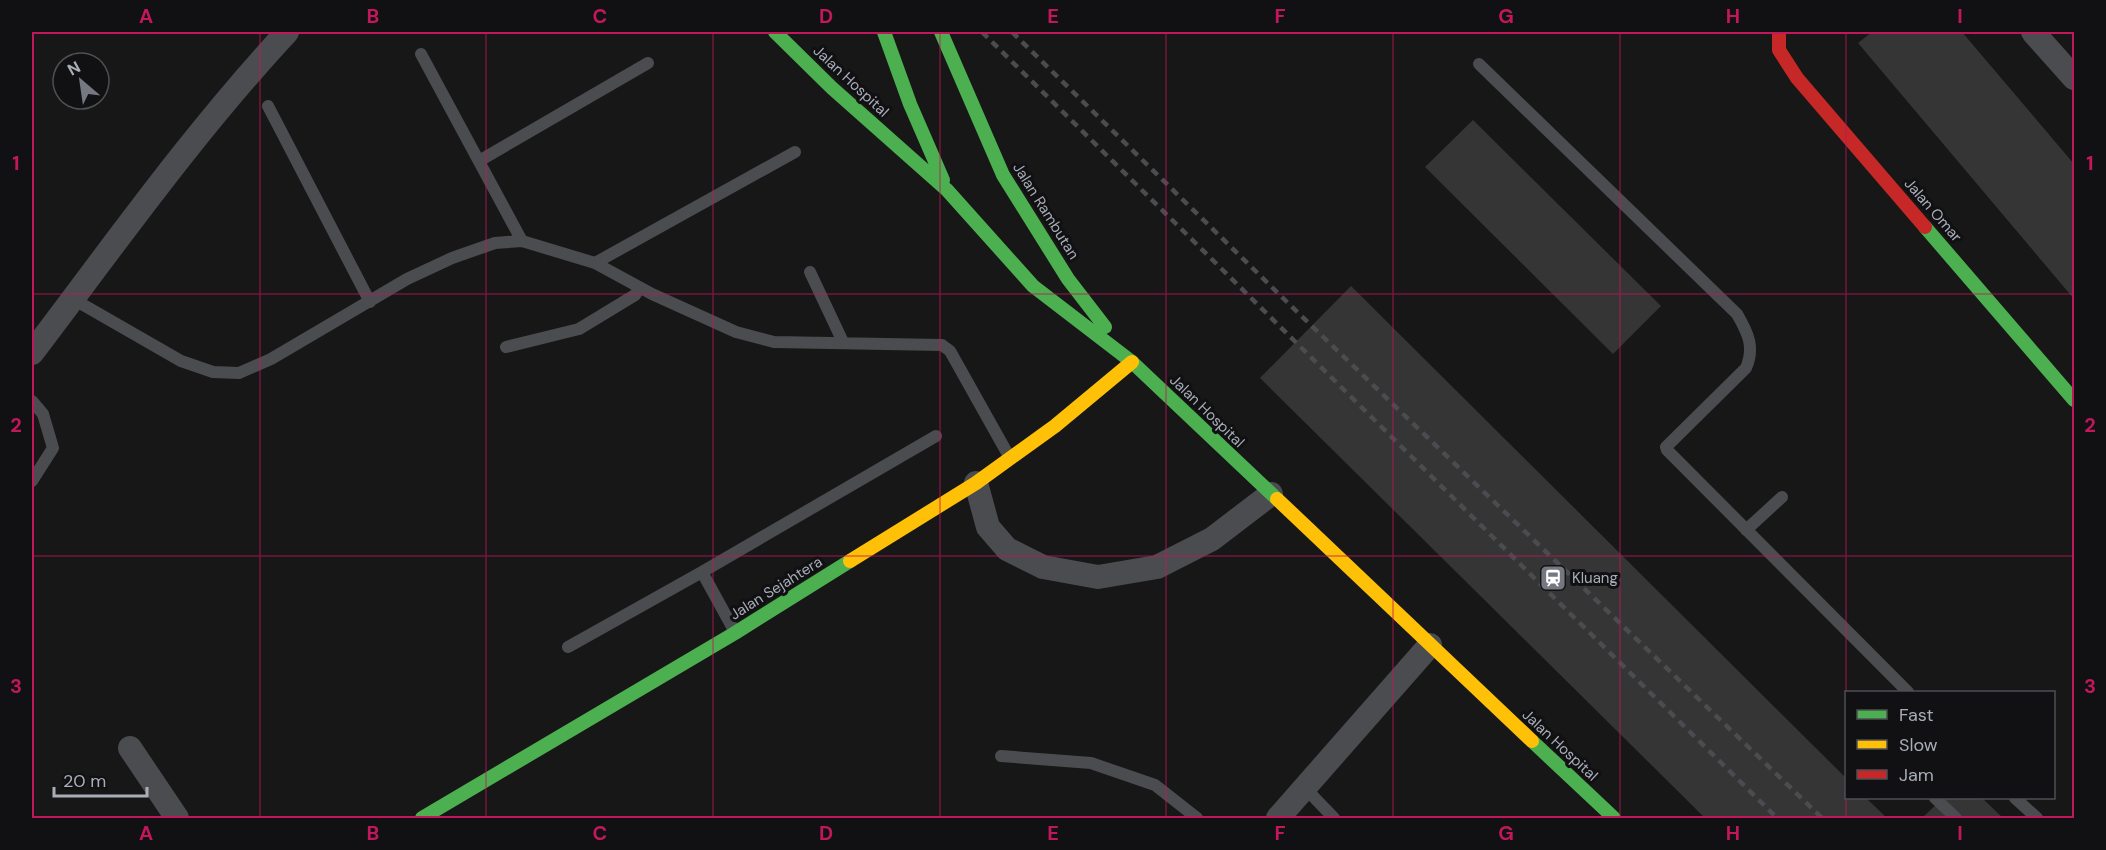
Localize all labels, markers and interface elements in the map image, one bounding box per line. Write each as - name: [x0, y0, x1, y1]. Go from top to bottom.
- text: A: [139, 3, 153, 29]
- text: B: [367, 3, 379, 29]
- text: C: [593, 3, 607, 29]
- text: D: [819, 3, 833, 29]
- text: E: [1047, 3, 1059, 29]
- text: F: [1274, 3, 1286, 29]
- text: G: [1498, 3, 1514, 29]
- text: H: [1726, 3, 1740, 29]
- text: I: [1957, 3, 1963, 29]
- street label: Jalan Hospital: [809, 41, 893, 121]
- north arrow: [51, 51, 111, 111]
- text: N: [64, 56, 84, 80]
- text: 1: [12, 150, 20, 176]
- text: 1: [2086, 150, 2094, 176]
- street label: Jalan Rambutan: [1008, 159, 1084, 263]
- street label: Jalan Omar: [1900, 174, 1967, 247]
- street label: Jalan Hospital: [1165, 370, 1249, 452]
- text: 2: [10, 412, 22, 438]
- text: 2: [2084, 412, 2096, 438]
- street label: Jalan Sejahtera: [726, 552, 826, 624]
- station icon: Kluang: [1538, 563, 1568, 593]
- place label: Kluang: [1572, 568, 1618, 588]
- text: 3: [10, 673, 22, 699]
- text: 3: [2084, 673, 2096, 699]
- legend: [1845, 691, 2055, 799]
- text: Fast: [1899, 703, 1934, 727]
- street label: Jalan Hospital: [1518, 705, 1602, 785]
- text: Slow: [1899, 733, 1938, 757]
- scale bar: [54, 760, 147, 798]
- text: Jam: [1899, 763, 1934, 787]
- text: 20 m: [63, 769, 106, 793]
- text: A: [139, 820, 153, 846]
- text: B: [367, 820, 379, 846]
- text: C: [593, 820, 607, 846]
- text: D: [819, 820, 833, 846]
- text: E: [1047, 820, 1059, 846]
- text: F: [1274, 820, 1286, 846]
- text: G: [1498, 820, 1514, 846]
- text: H: [1726, 820, 1740, 846]
- text: I: [1957, 820, 1963, 846]

